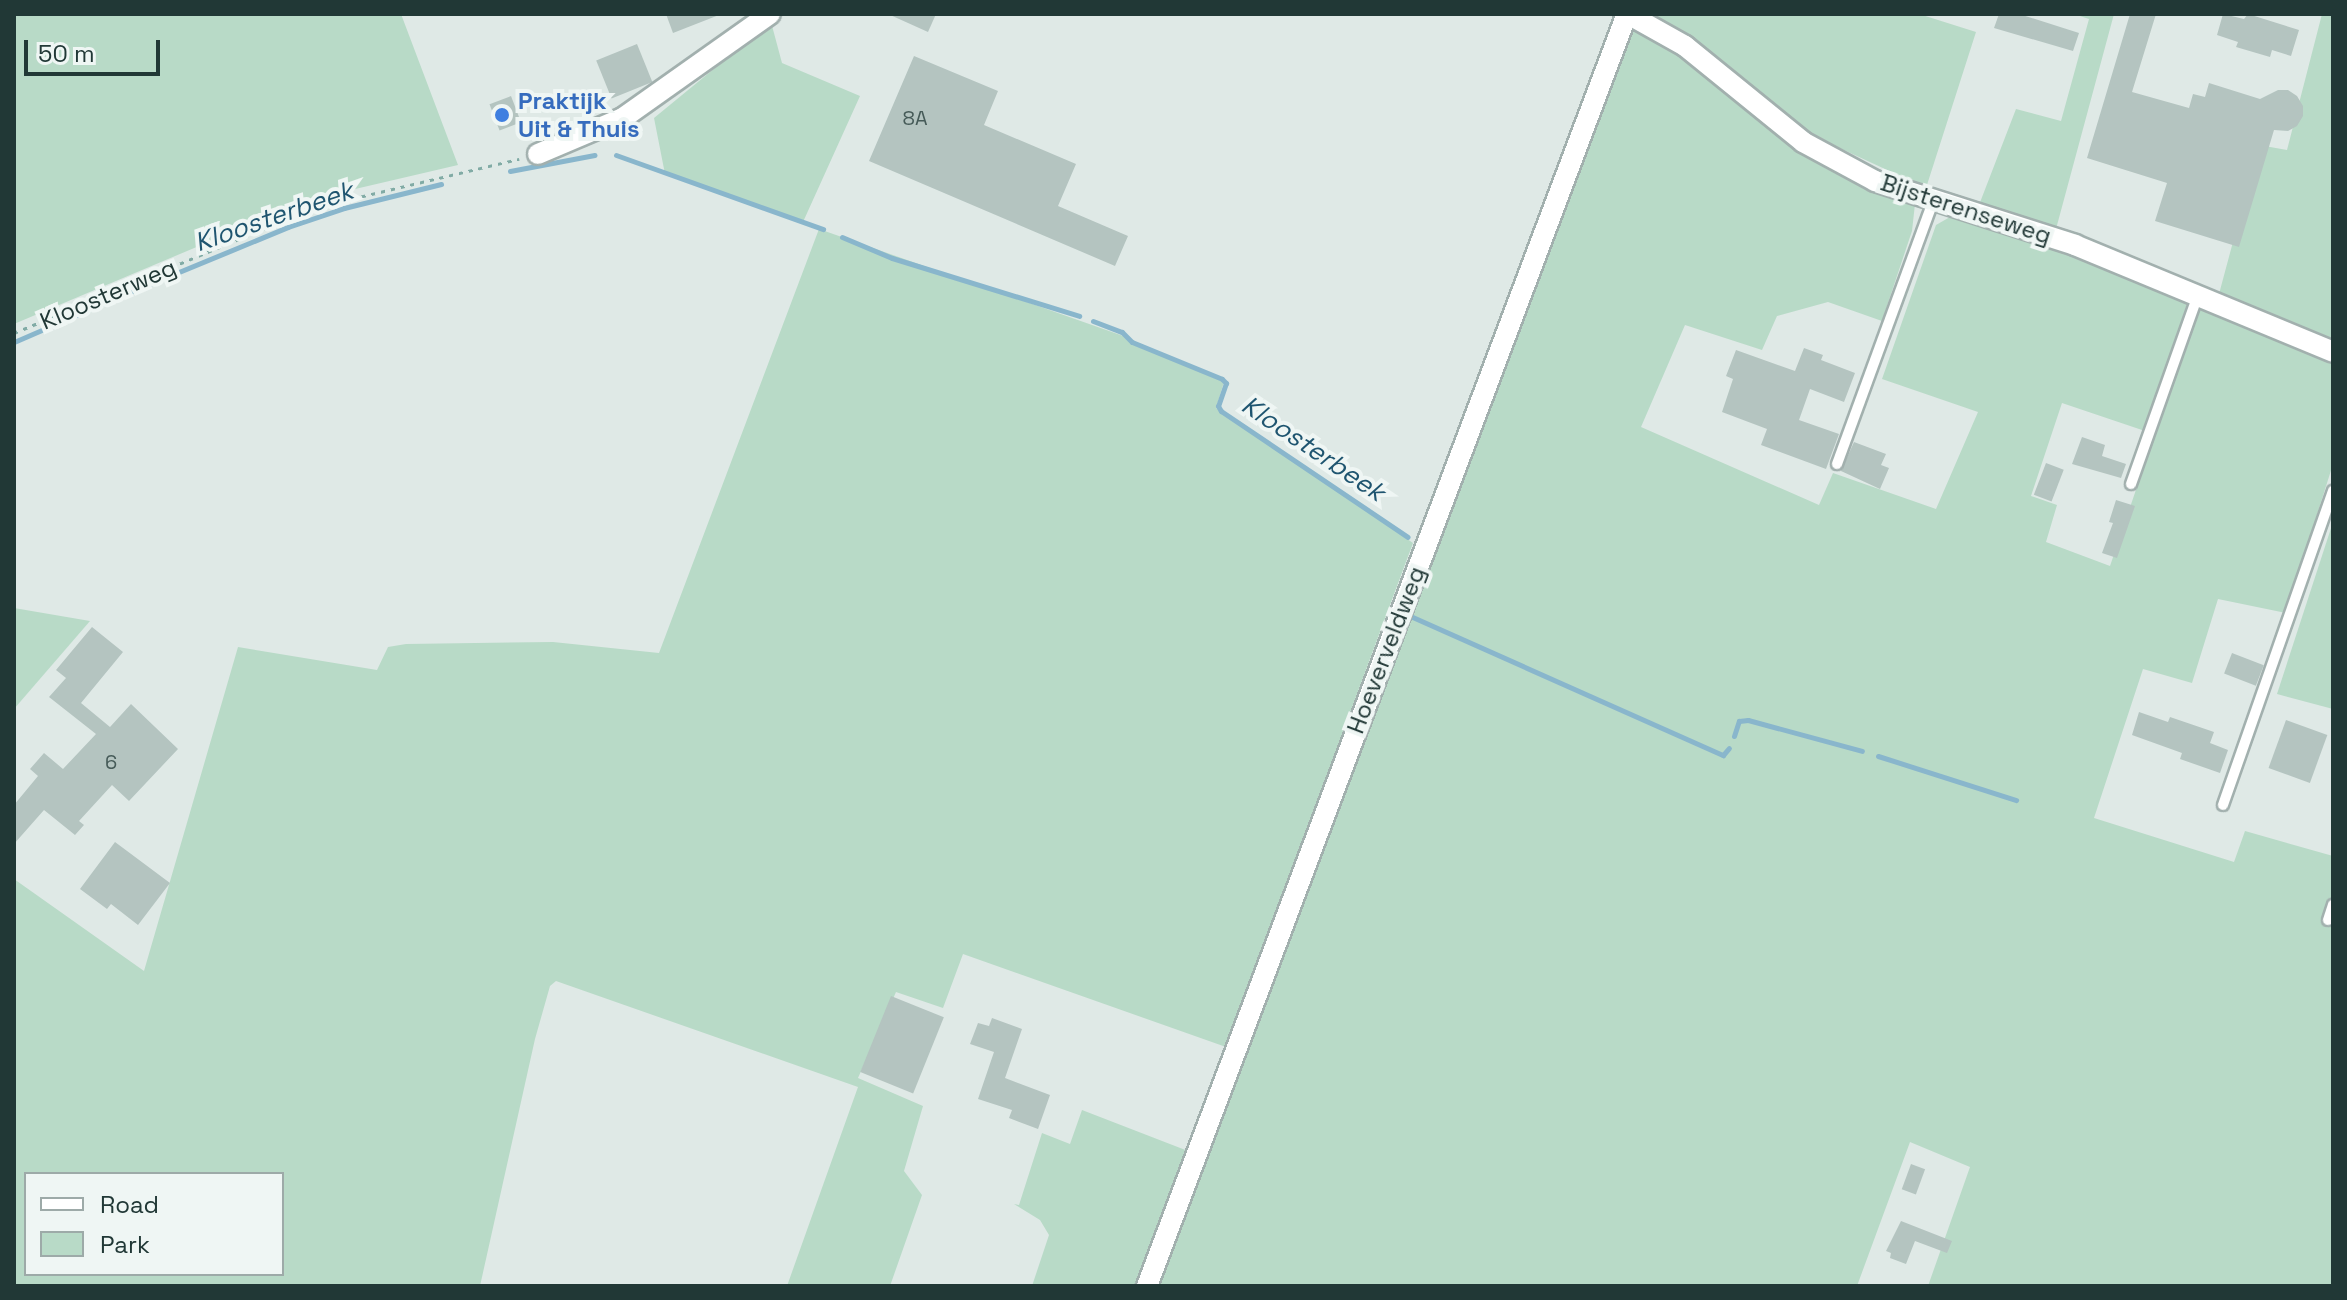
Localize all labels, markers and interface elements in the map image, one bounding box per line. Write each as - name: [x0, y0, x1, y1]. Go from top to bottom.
- scale bar: [28, 24, 164, 74]
- text: 50 m: [38, 38, 95, 69]
- place label: Praktijk Uit & Thuis: [518, 87, 640, 143]
- marker: Praktijk Uit & Thuis: [493, 106, 511, 124]
- house number: 8A: [902, 106, 928, 130]
- street label: Bijsterenseweg: [1877, 168, 2055, 250]
- water label: Kloosterbeek: [190, 175, 358, 259]
- street label: Kloosterweg: [36, 252, 180, 336]
- water label: Kloosterbeek: [1235, 390, 1391, 508]
- street label: Hoeverveldweg: [1341, 562, 1431, 738]
- house number: 6: [105, 750, 117, 774]
- legend: [24, 1172, 284, 1276]
- text: Road: [100, 1189, 159, 1220]
- text: Park: [100, 1229, 150, 1260]

